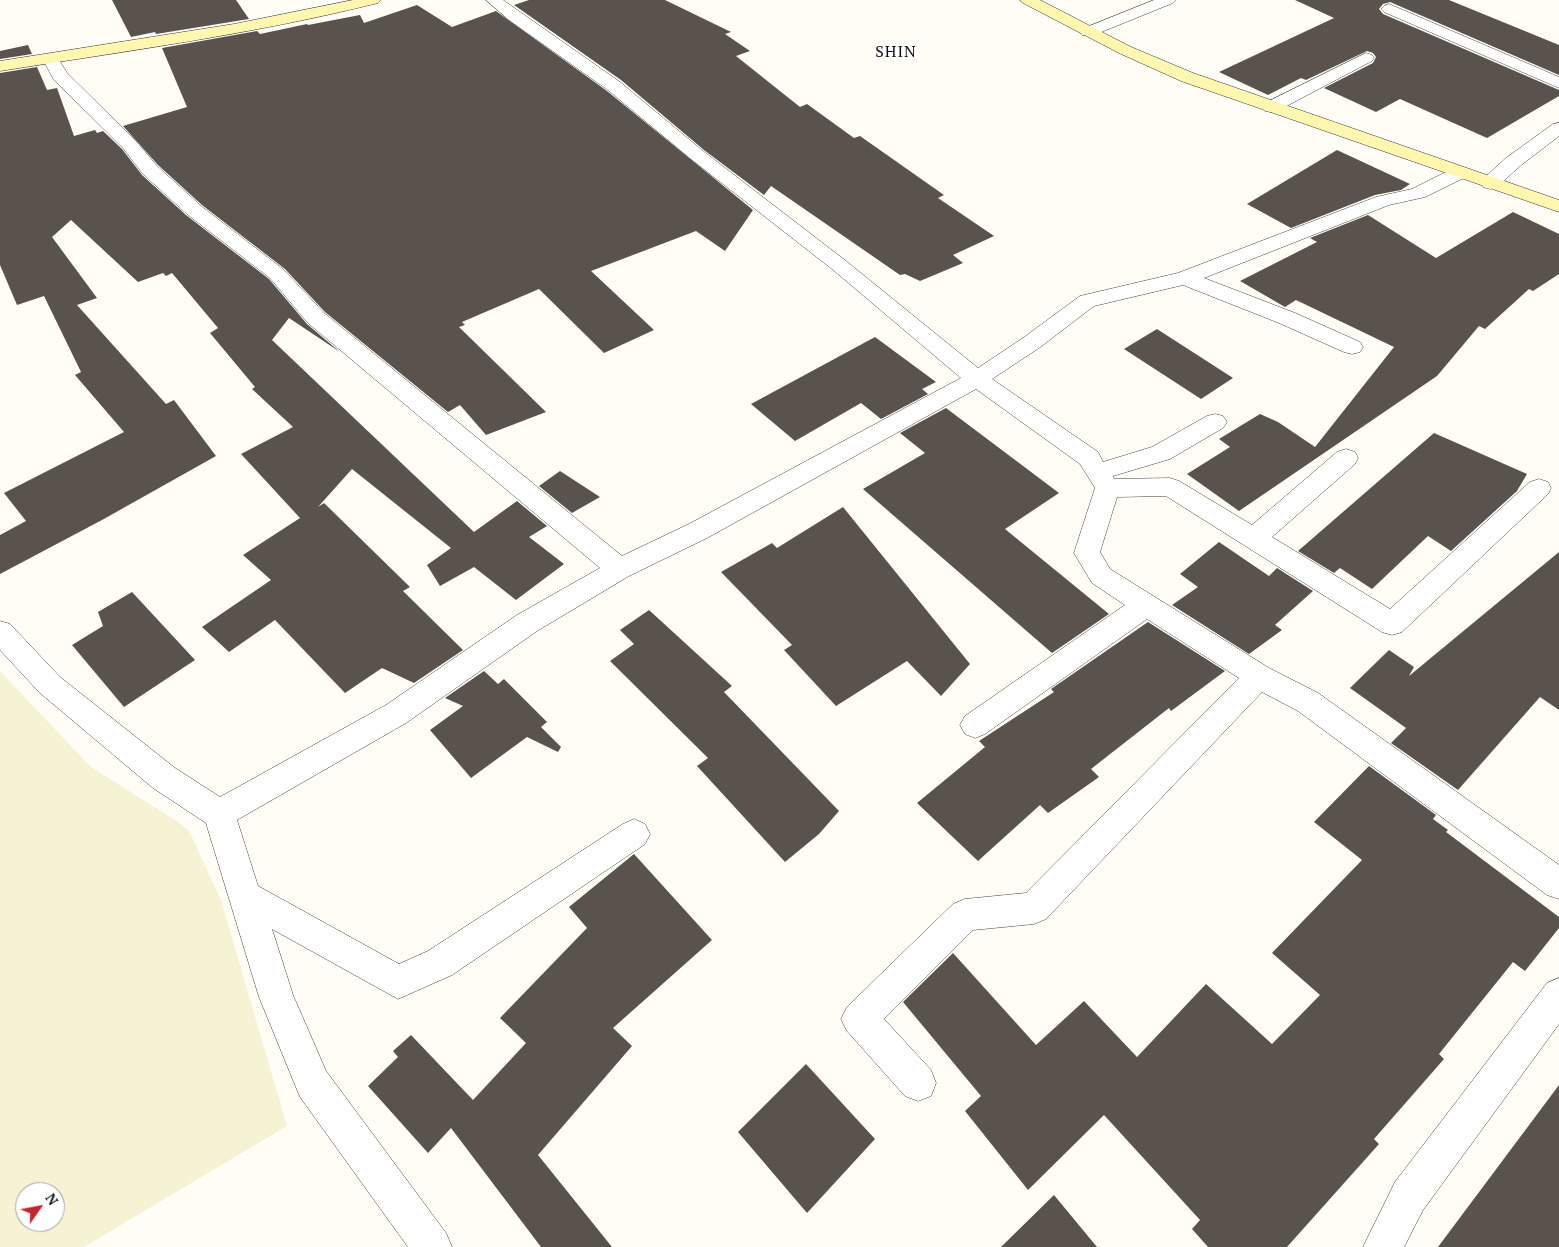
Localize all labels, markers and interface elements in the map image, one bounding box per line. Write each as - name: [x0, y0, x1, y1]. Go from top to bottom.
- district label: SHIN: [875, 42, 917, 62]
- north arrow: [15, 1182, 65, 1232]
- text: N: [41, 1189, 63, 1209]

